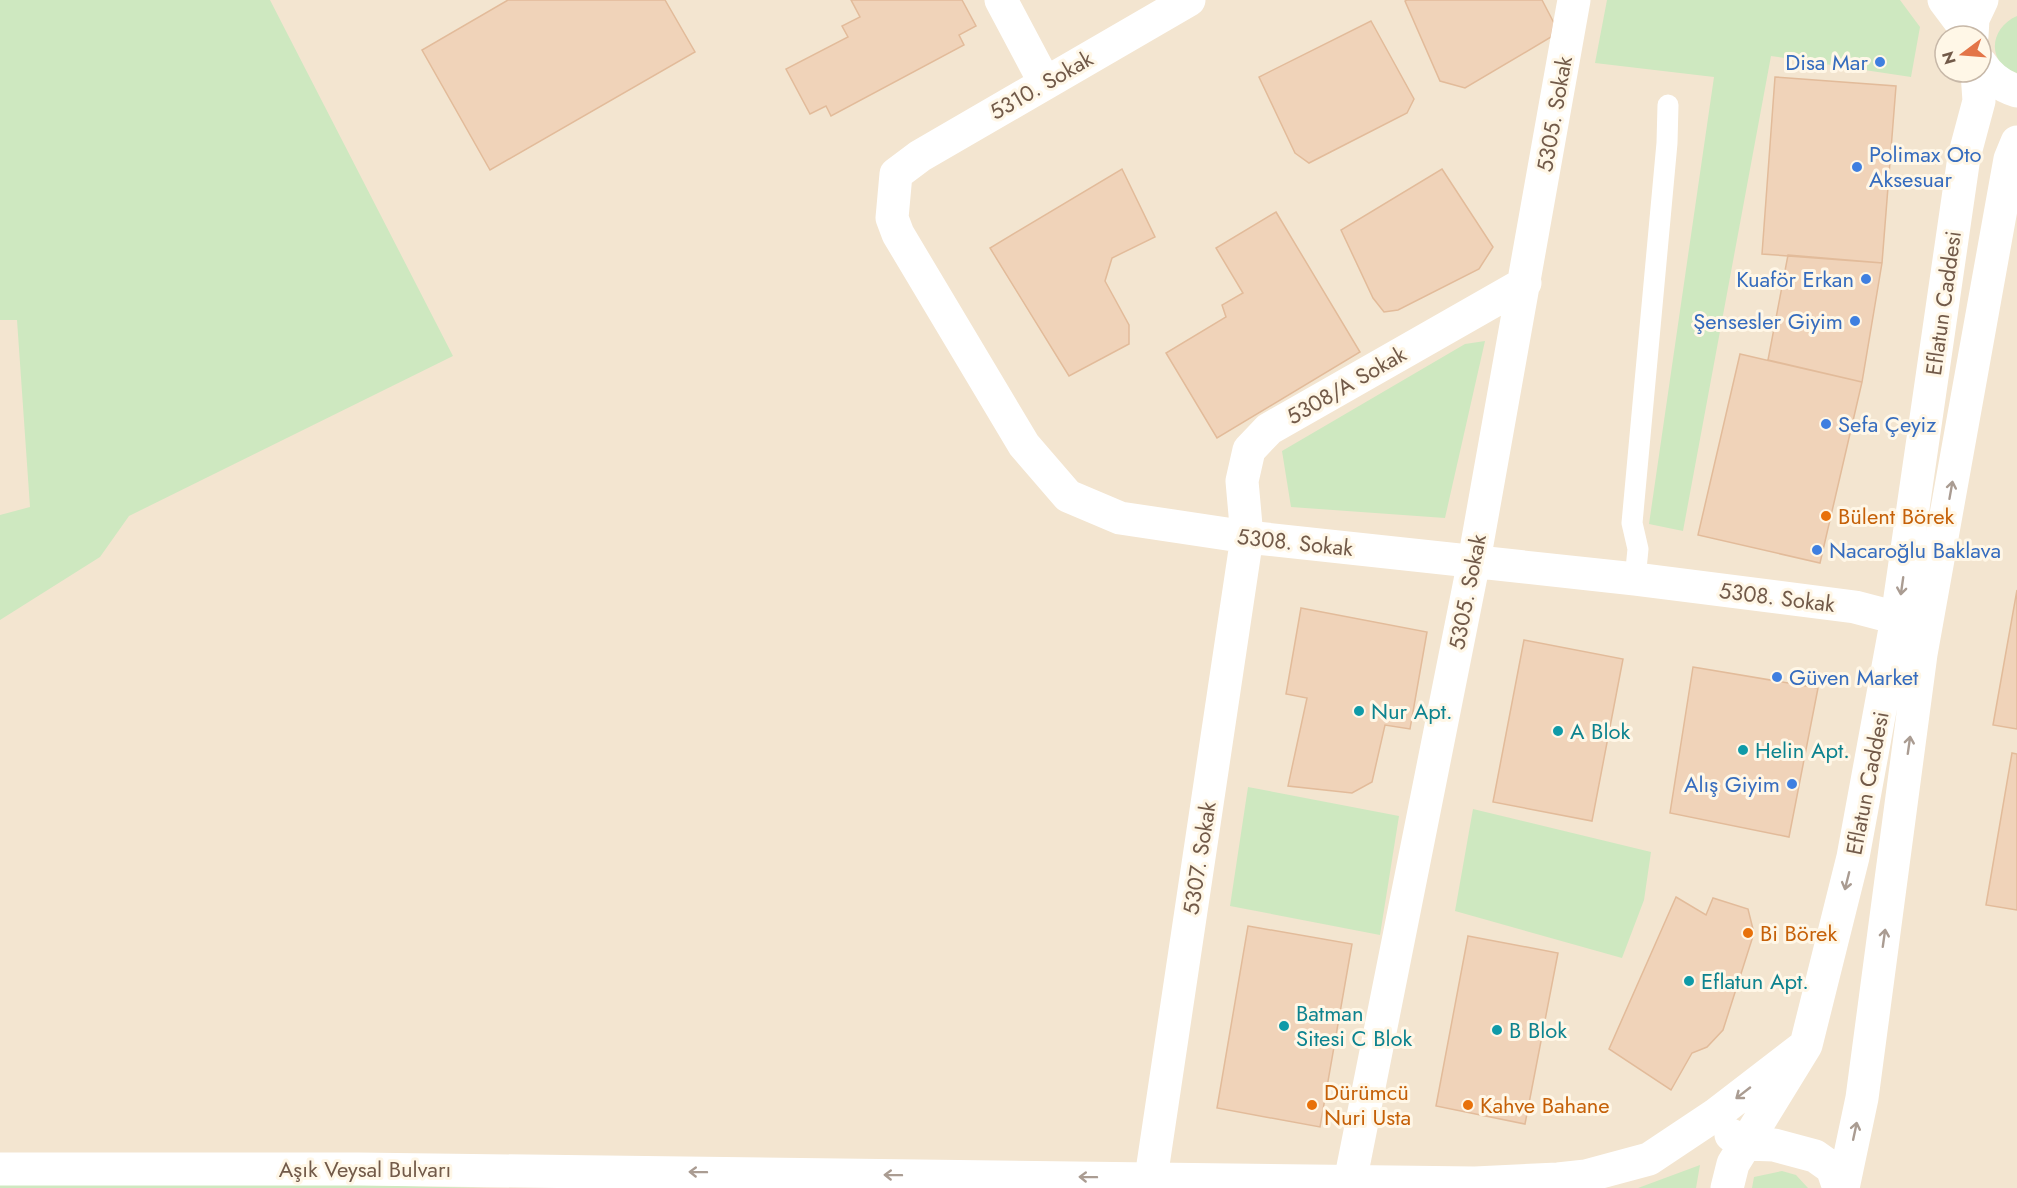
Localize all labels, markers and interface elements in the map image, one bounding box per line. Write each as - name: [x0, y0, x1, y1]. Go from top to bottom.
- north arrow: [1933, 24, 1993, 84]
- street label: 5310. Sokak: [983, 42, 1099, 128]
- place label: Disa Mar: [1785, 46, 1868, 78]
- text: N: [1936, 49, 1962, 67]
- street label: 5305. Sokak: [1528, 53, 1580, 175]
- marker: Disa Mar: [1873, 55, 1887, 69]
- place label: Polimax Oto Aksesuar: [1869, 138, 1981, 195]
- marker: Polimax Oto Aksesuar: [1850, 160, 1864, 174]
- street label: Eflatun Caddesi: [1917, 229, 1969, 377]
- place label: Kuaför Erkan: [1736, 263, 1854, 295]
- marker: Kuaför Erkan: [1859, 272, 1873, 286]
- place label: Şensesler Giyim: [1693, 305, 1843, 337]
- marker: Şensesler Giyim: [1848, 314, 1862, 328]
- street label: 5308/A Sokak: [1280, 338, 1412, 432]
- place label: Sefa Çeyiz: [1838, 408, 1936, 440]
- marker: Sefa Çeyiz: [1819, 417, 1833, 431]
- one-way arrow: [1946, 481, 1957, 500]
- place label: Bülent Börek: [1838, 500, 1954, 532]
- marker: Bülent Börek: [1819, 509, 1833, 523]
- street label: 5308. Sokak: [1235, 520, 1355, 564]
- street label: 5305. Sokak: [1440, 531, 1494, 653]
- place label: Nacaroğlu Baklava: [1829, 534, 2001, 566]
- marker: Nacaroğlu Baklava: [1810, 543, 1824, 557]
- street label: 5308. Sokak: [1717, 574, 1837, 620]
- one-way arrow: [1896, 576, 1907, 595]
- place label: Güven Market: [1789, 661, 1919, 693]
- marker: Güven Market: [1770, 670, 1784, 684]
- place label: Nur Apt.: [1371, 695, 1453, 727]
- marker: Nur Apt.: [1352, 704, 1366, 718]
- street label: Eflatun Caddesi: [1837, 708, 1897, 858]
- place label: A Blok: [1570, 715, 1630, 747]
- marker: A Blok: [1551, 724, 1565, 738]
- place label: Helin Apt.: [1755, 734, 1850, 766]
- one-way arrow: [1904, 735, 1915, 755]
- marker: Helin Apt.: [1736, 743, 1750, 757]
- place label: Alış Giyim: [1684, 768, 1780, 800]
- marker: Alış Giyim: [1785, 777, 1799, 791]
- street label: 5307. Sokak: [1174, 799, 1224, 917]
- one-way arrow: [1841, 871, 1853, 890]
- place label: Bi Börek: [1760, 917, 1837, 949]
- marker: Bi Börek: [1741, 926, 1755, 940]
- one-way arrow: [1878, 929, 1889, 948]
- place label: Eflatun Apt.: [1701, 965, 1809, 997]
- marker: Eflatun Apt.: [1682, 974, 1696, 988]
- place label: Batman Sitesi C Blok: [1296, 997, 1413, 1054]
- place label: B Blok: [1509, 1014, 1567, 1046]
- marker: Batman Sitesi C Blok: [1277, 1019, 1291, 1033]
- marker: B Blok: [1490, 1023, 1504, 1037]
- place label: Dürümcü Nuri Usta: [1324, 1076, 1411, 1133]
- one-way arrow: [1735, 1087, 1751, 1100]
- place label: Kahve Bahane: [1480, 1089, 1610, 1121]
- marker: Dürümcü Nuri Usta: [1305, 1098, 1319, 1112]
- marker: Kahve Bahane: [1461, 1098, 1475, 1112]
- one-way arrow: [1850, 1122, 1862, 1141]
- street label: Aşık Veysal Bulvarı: [279, 1153, 451, 1185]
- one-way arrow: [689, 1167, 709, 1178]
- one-way arrow: [884, 1169, 904, 1181]
- one-way arrow: [1079, 1171, 1099, 1183]

